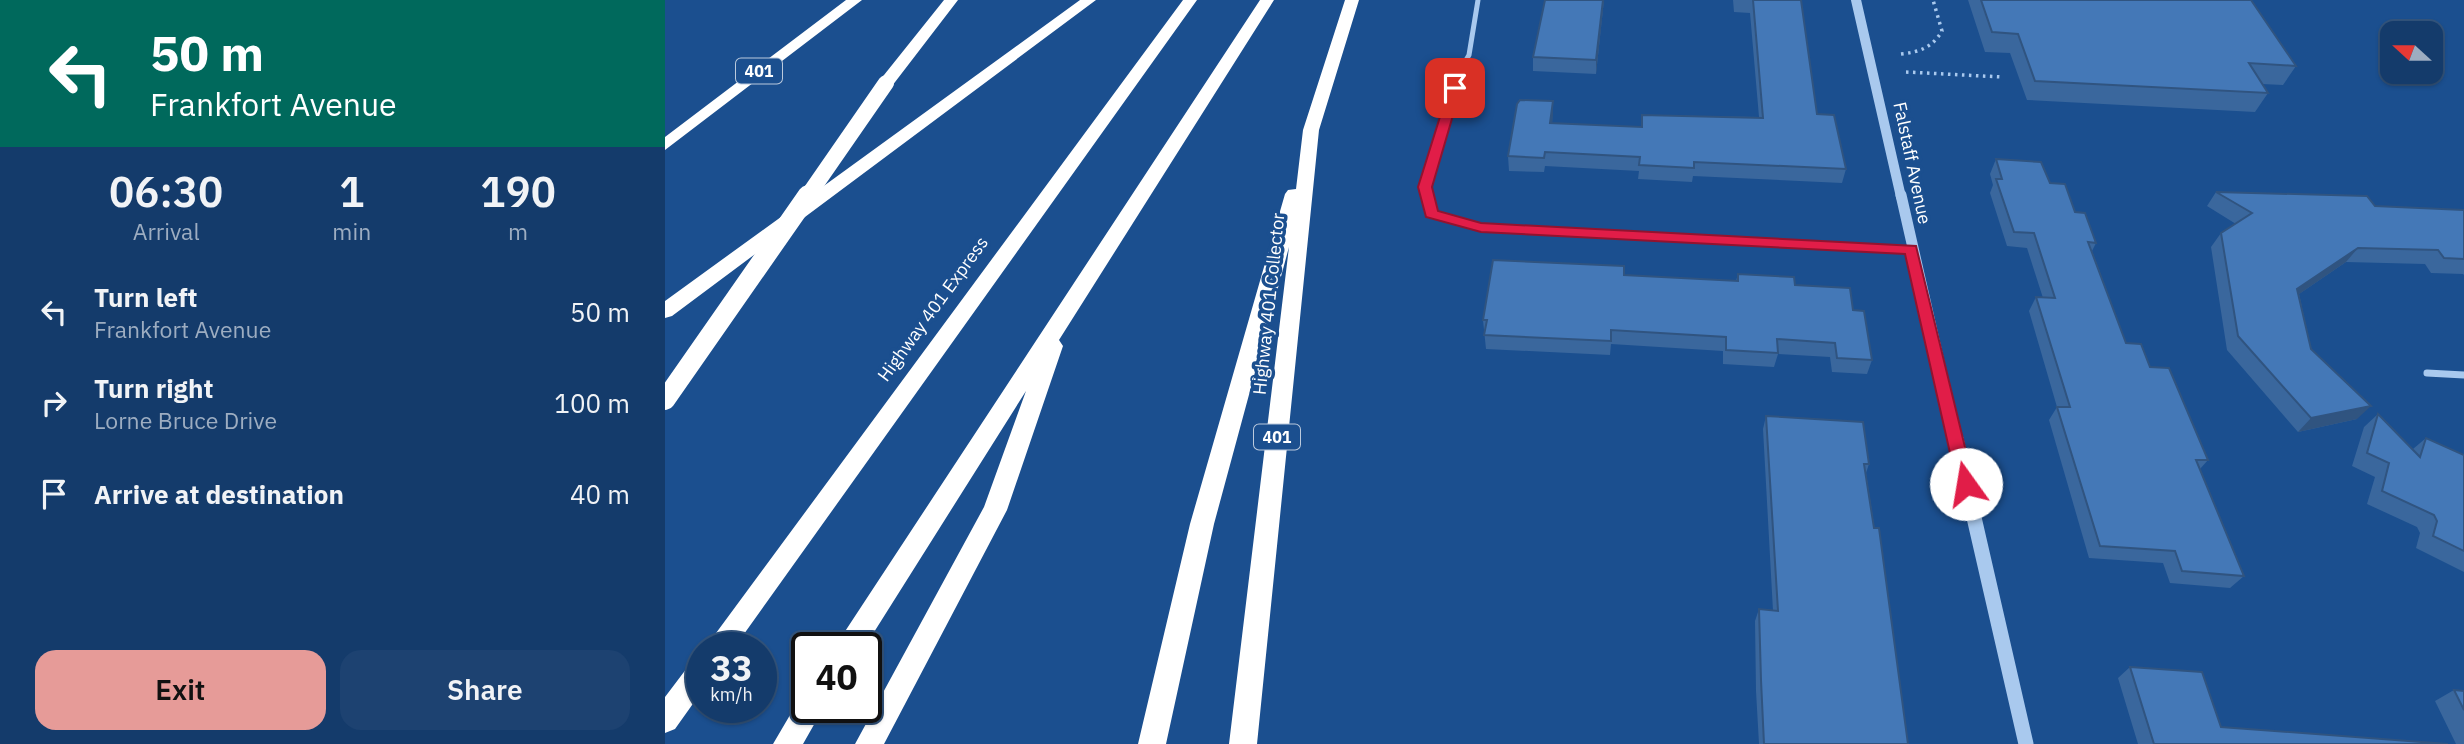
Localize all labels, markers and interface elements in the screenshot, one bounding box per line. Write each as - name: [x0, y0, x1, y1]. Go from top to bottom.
- text: 50 m: [150, 21, 264, 84]
- north arrow: [2380, 21, 2443, 84]
- map controls: [2380, 21, 2443, 84]
- icon: left: [35, 28, 126, 119]
- road number: 401: [736, 58, 782, 83]
- pin: [1425, 58, 1485, 118]
- icon: arrive: [1436, 69, 1474, 107]
- text: Frankfort Avenue: [150, 83, 397, 125]
- street label: Falstaff Avenue: [1888, 100, 1937, 226]
- text: 06:30: [109, 164, 223, 219]
- text: 1: [339, 164, 364, 219]
- text: 190: [480, 164, 556, 219]
- street label: Highway 401 Collector: [1248, 211, 1290, 396]
- text: Arrival: [133, 216, 200, 246]
- text: min: [332, 216, 371, 246]
- text: m: [508, 216, 528, 246]
- street label: Highway 401 Express: [872, 232, 993, 386]
- text: Turn left: [94, 280, 197, 314]
- icon: left: [35, 293, 73, 331]
- text: 50 m: [570, 295, 630, 329]
- text: Frankfort Avenue: [94, 314, 271, 344]
- text: Turn right: [94, 371, 213, 405]
- icon: right: [35, 384, 73, 422]
- text: 100 m: [554, 386, 630, 420]
- text: Lorne Bruce Drive: [94, 405, 277, 435]
- road number: 401: [1254, 424, 1300, 450]
- position arrow: [1929, 447, 2003, 521]
- icon: arrive: [35, 475, 73, 513]
- text: Arrive at destination: [94, 477, 344, 511]
- text: 40 m: [570, 477, 630, 511]
- speed limit sign: 40: [791, 632, 882, 723]
- text: 33: [710, 645, 753, 691]
- button: Exit: [35, 650, 326, 730]
- button: Share: [340, 650, 630, 730]
- text: km/h: [710, 683, 753, 706]

